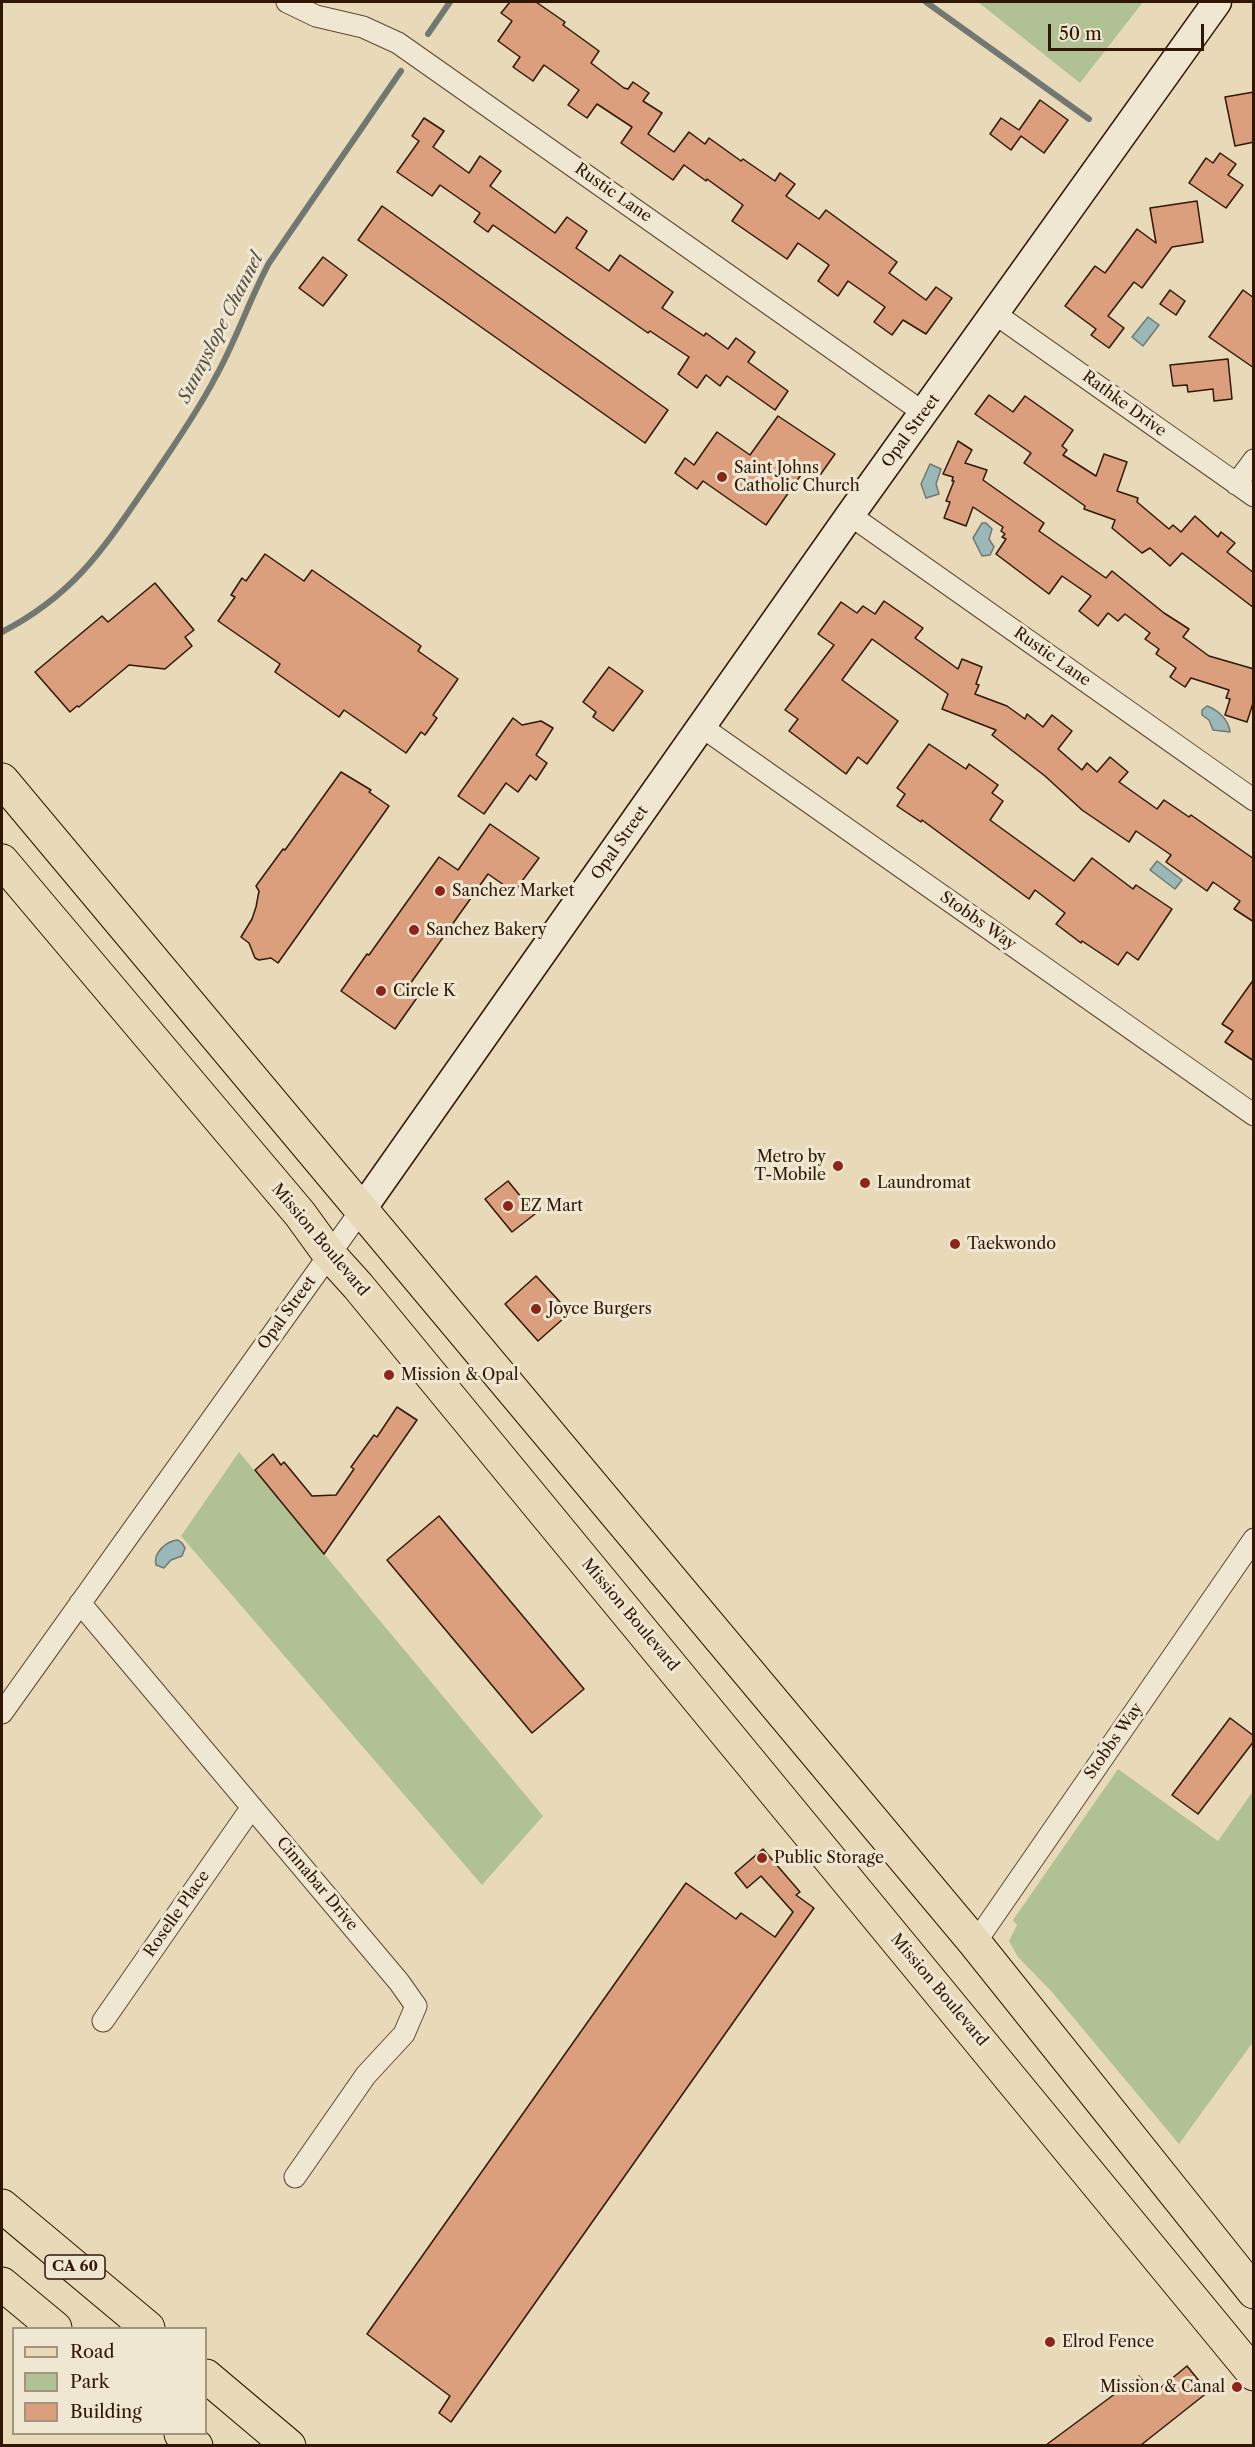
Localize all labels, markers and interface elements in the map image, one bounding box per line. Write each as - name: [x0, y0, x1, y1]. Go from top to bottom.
- scale bar: [1051, 12, 1207, 50]
- text: 50 m: [1059, 23, 1102, 45]
- street label: Rustic Lane: [571, 159, 655, 227]
- water label: Sunnyslope Channel: [174, 249, 268, 407]
- street label: Rathke Drive: [1078, 367, 1170, 441]
- street label: Opal Street: [878, 391, 944, 471]
- place label: Saint Johns Catholic Church: [734, 458, 860, 496]
- marker: Saint Johns Catholic Church: [715, 470, 729, 484]
- street label: Rustic Lane: [1010, 623, 1094, 691]
- street label: Opal Street: [587, 802, 653, 884]
- place label: Sanchez Market: [452, 881, 574, 901]
- marker: Sanchez Market: [433, 884, 447, 898]
- street label: Stobbs Way: [936, 888, 1020, 954]
- place label: Sanchez Bakery: [426, 920, 547, 940]
- marker: Sanchez Bakery: [407, 923, 421, 937]
- place label: Circle K: [393, 981, 456, 1001]
- marker: Circle K: [374, 984, 388, 998]
- place label: Metro by T-Mobile: [754, 1147, 826, 1185]
- marker: Metro by T-Mobile: [831, 1159, 845, 1173]
- place label: Laundromat: [877, 1173, 971, 1193]
- marker: Laundromat: [858, 1176, 872, 1190]
- street label: Mission Boulevard: [267, 1180, 373, 1300]
- place label: EZ Mart: [520, 1196, 583, 1216]
- marker: EZ Mart: [501, 1199, 515, 1213]
- place label: Taekwondo: [967, 1234, 1056, 1254]
- marker: Taekwondo: [948, 1237, 962, 1251]
- street label: Opal Street: [254, 1273, 320, 1353]
- place label: Joyce Burgers: [548, 1299, 652, 1319]
- marker: Joyce Burgers: [529, 1302, 543, 1316]
- place label: Mission & Opal: [401, 1365, 518, 1385]
- marker: Mission & Opal: [382, 1368, 396, 1382]
- street label: Mission Boulevard: [577, 1555, 683, 1675]
- street label: Stobbs Way: [1081, 1699, 1147, 1783]
- street label: Cinnabar Drive: [272, 1833, 362, 1935]
- place label: Public Storage: [774, 1848, 884, 1868]
- marker: Public Storage: [755, 1851, 769, 1865]
- street label: Roselle Place: [140, 1867, 214, 1961]
- street label: Mission Boulevard: [886, 1930, 992, 2050]
- road number: CA 60: [45, 2255, 105, 2279]
- legend: [12, 2327, 207, 2435]
- place label: Elrod Fence: [1062, 2332, 1154, 2352]
- marker: Elrod Fence: [1043, 2335, 1057, 2349]
- text: Road: [70, 2341, 115, 2363]
- text: Park: [70, 2371, 109, 2393]
- place label: Mission & Canal: [1100, 2377, 1225, 2397]
- marker: Mission & Canal: [1230, 2380, 1244, 2394]
- text: Building: [70, 2401, 142, 2423]

